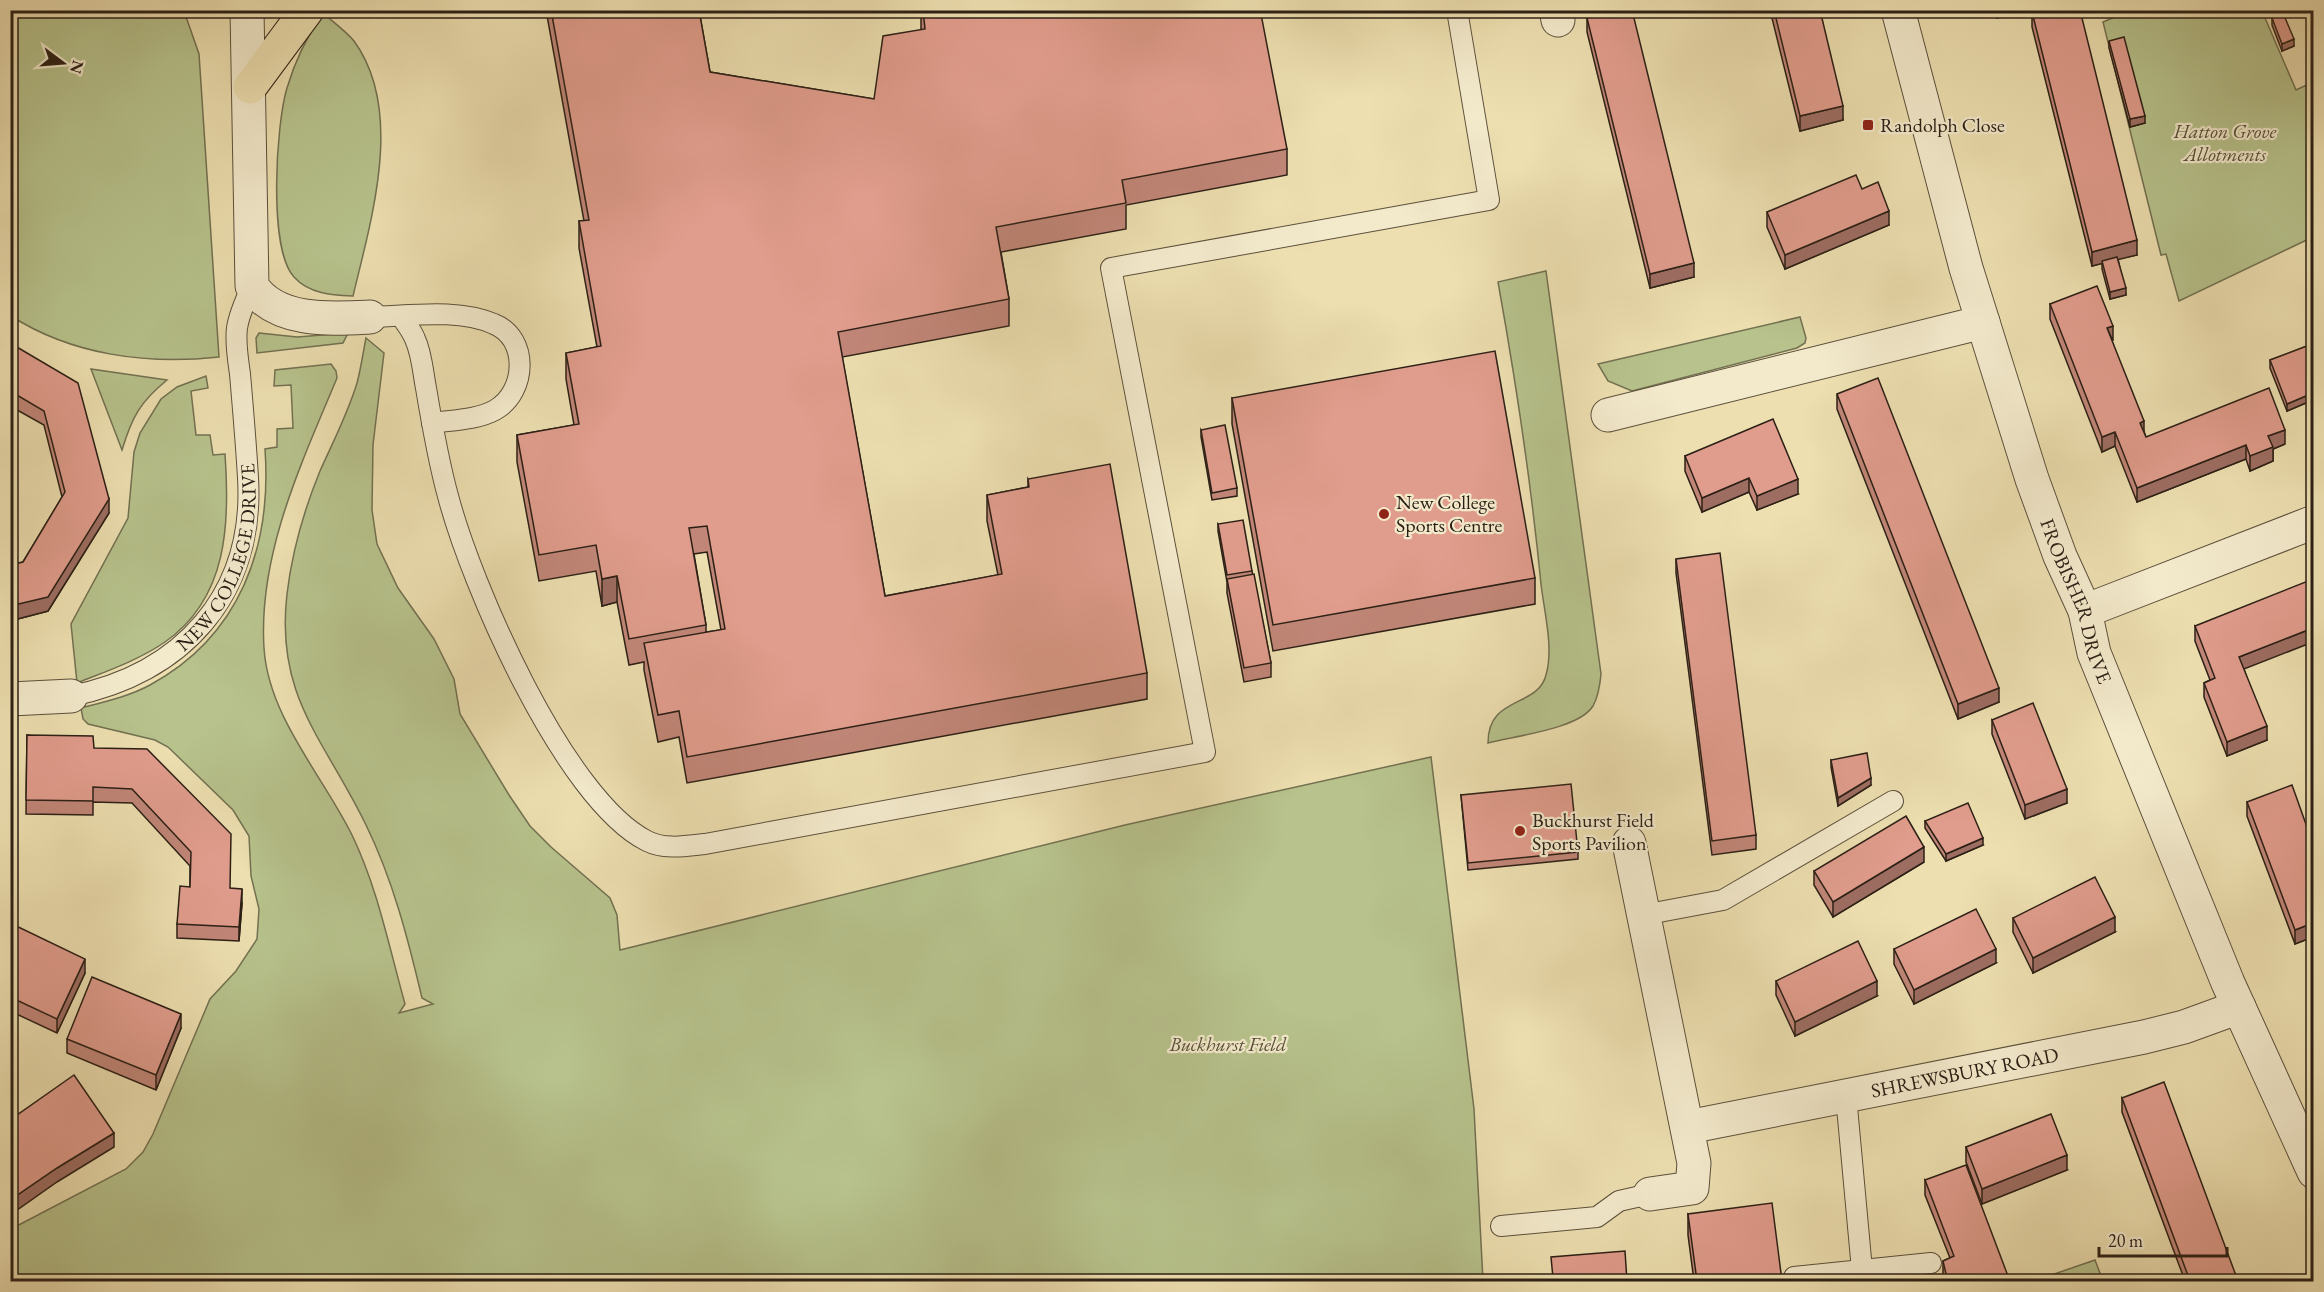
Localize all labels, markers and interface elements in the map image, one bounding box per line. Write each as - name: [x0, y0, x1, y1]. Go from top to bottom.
- north arrow: [33, 33, 93, 93]
- text: N: [65, 58, 89, 76]
- place label: Randolph Close: [1880, 112, 2005, 138]
- marker: Randolph Close: [1861, 118, 1875, 132]
- park label: Hatton Grove Allotments: [2173, 118, 2276, 167]
- street label: NEW COLLEGE DRIVE: [171, 463, 262, 657]
- place label: New College Sports Centre: [1396, 489, 1503, 538]
- marker: New College Sports Centre: [1377, 507, 1391, 521]
- street label: FROBISHER DRIVE: [2034, 515, 2118, 688]
- place label: Buckhurst Field Sports Pavilion: [1532, 807, 1655, 856]
- marker: Buckhurst Field Sports Pavilion: [1513, 824, 1527, 838]
- park label: Buckhurst Field: [1169, 1031, 1287, 1057]
- street label: SHREWSBURY ROAD: [1869, 1041, 2061, 1104]
- scale bar: [2099, 1220, 2226, 1258]
- text: 20 m: [2108, 1229, 2143, 1252]

